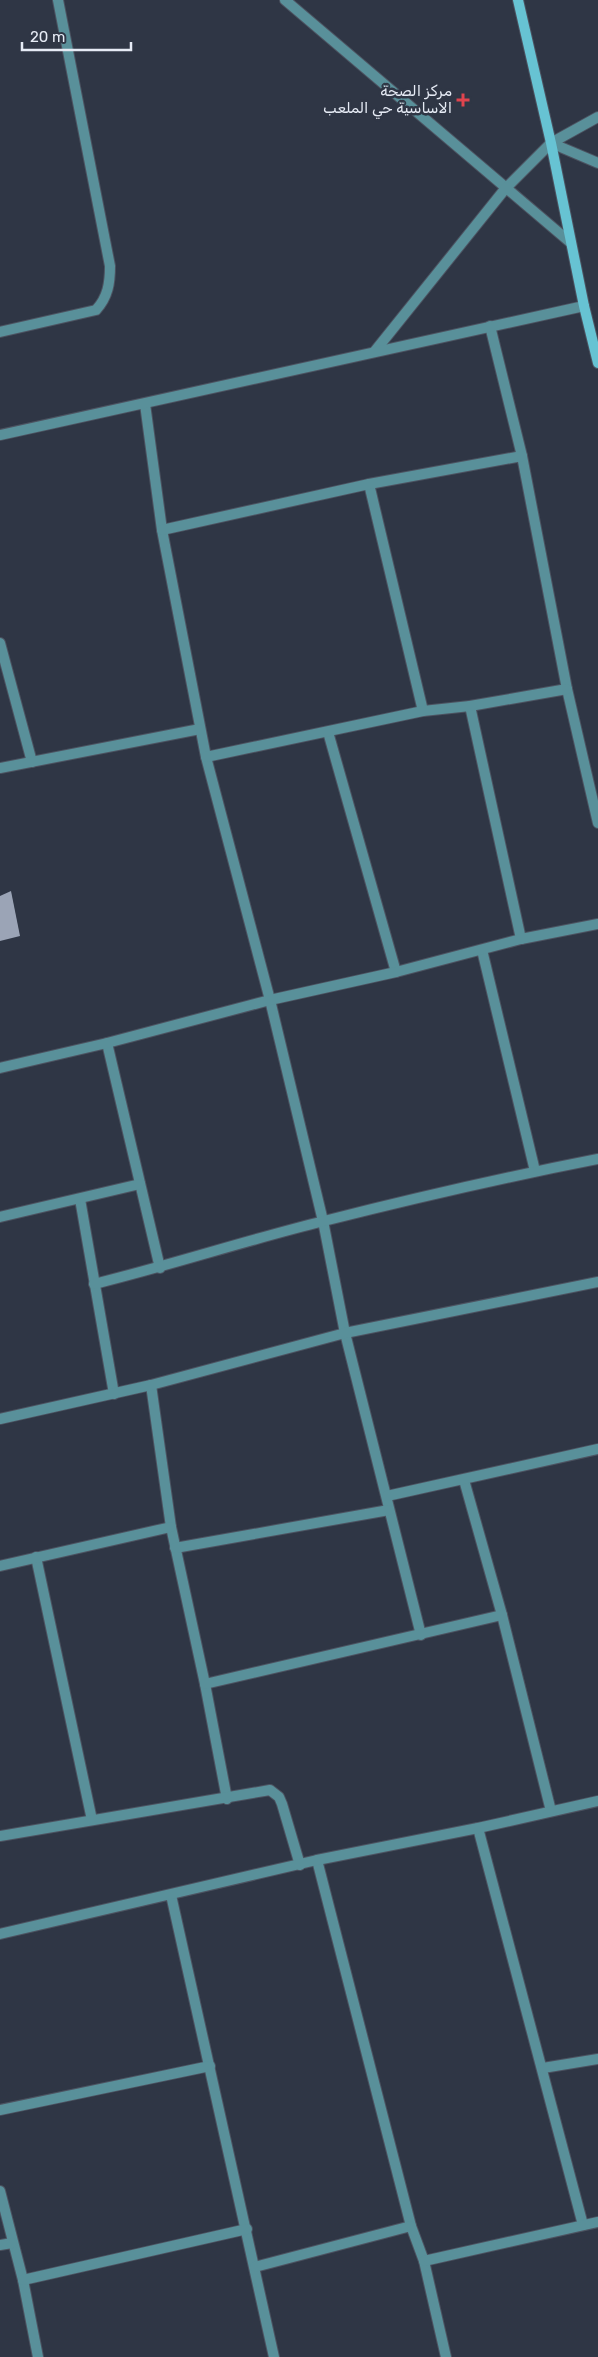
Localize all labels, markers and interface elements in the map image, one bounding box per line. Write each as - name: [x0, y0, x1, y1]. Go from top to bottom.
- scale bar: [22, 20, 131, 52]
- text: 20 m: [30, 28, 65, 46]
- place label: مركز الصحة الاساسية حي الملعب: [323, 82, 452, 120]
- marker: مركز الصحة الاساسية حي الملعب: [456, 93, 470, 107]

